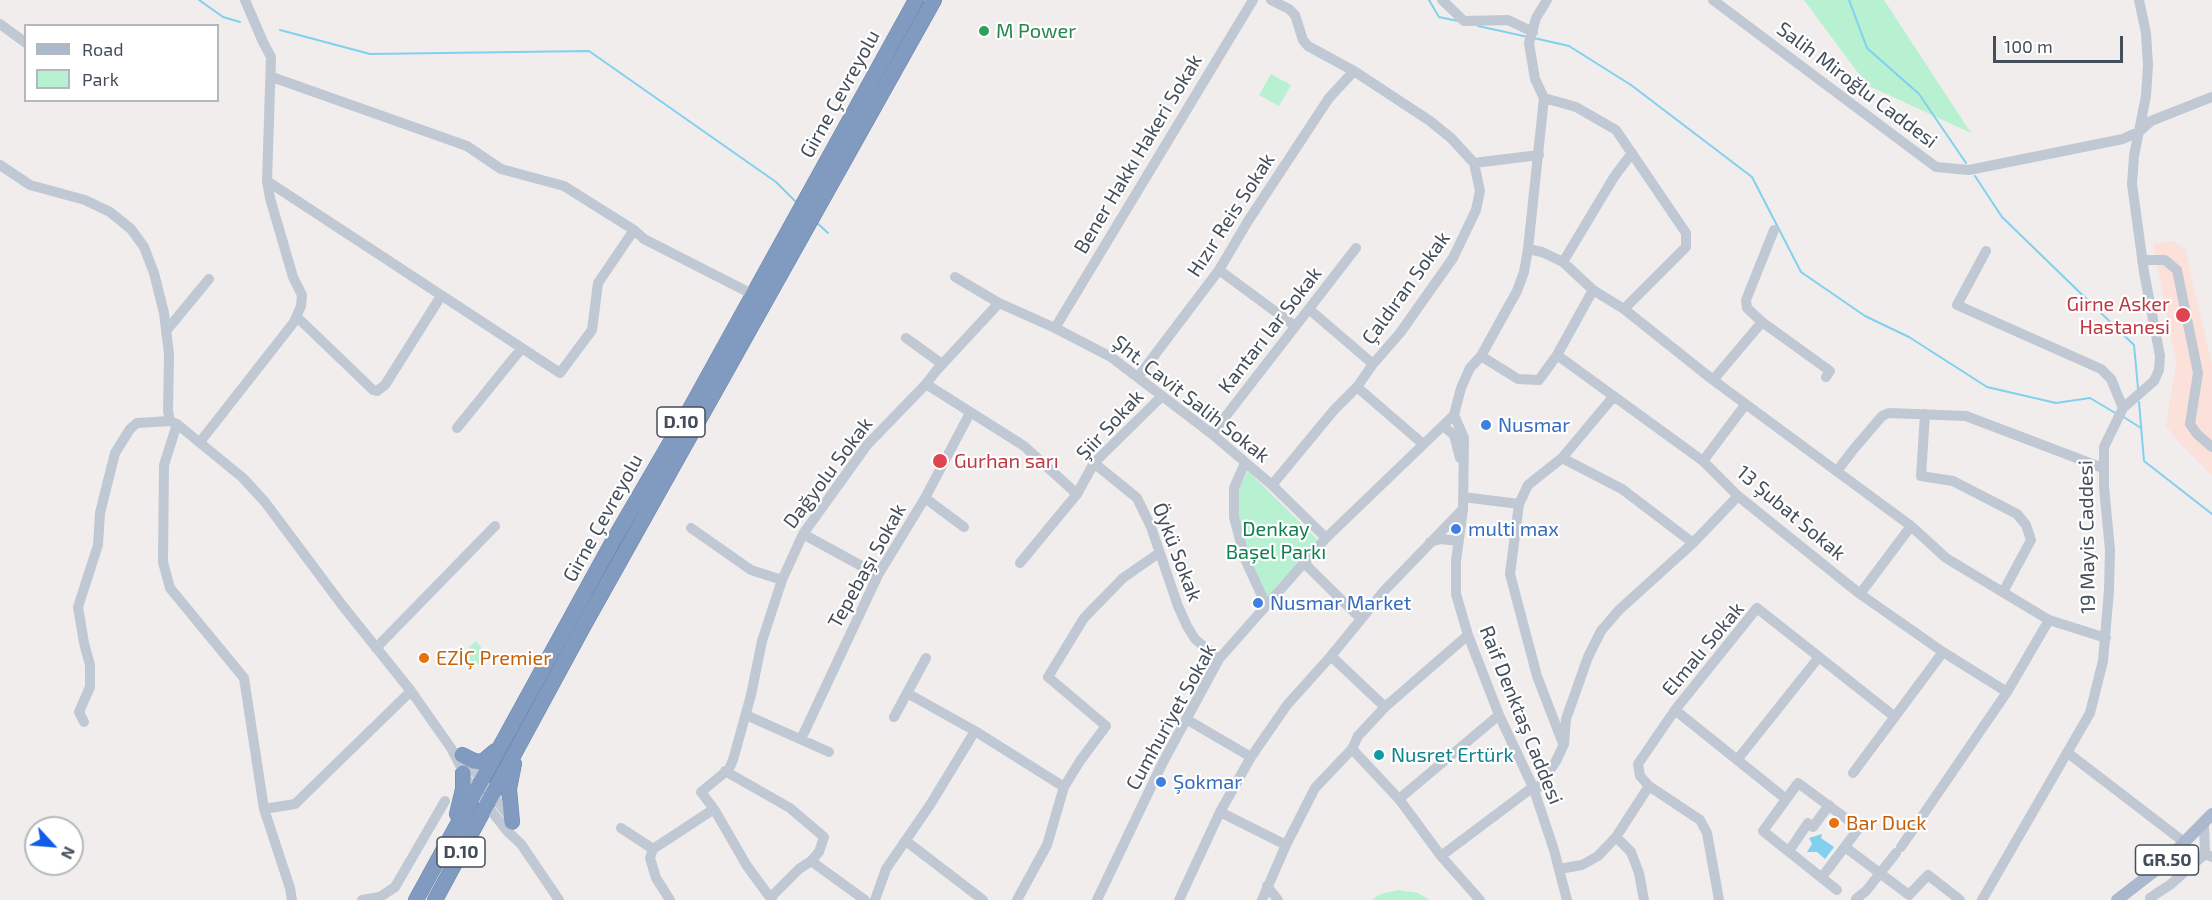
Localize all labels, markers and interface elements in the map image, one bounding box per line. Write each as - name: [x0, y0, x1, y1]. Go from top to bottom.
- street label: Salih Miroğlu Caddesi: [1772, 17, 1942, 153]
- place label: M Power: [996, 19, 1076, 43]
- legend: [24, 24, 219, 102]
- marker: M Power: [977, 24, 991, 38]
- scale bar: [1996, 24, 2126, 62]
- street label: Girne Çevreyolu: [795, 26, 885, 162]
- text: 100 m: [2004, 35, 2053, 57]
- text: Road: [82, 38, 123, 60]
- street label: Bener Hakkı Hakeri Sokak: [1069, 50, 1207, 258]
- text: Park: [82, 68, 119, 90]
- street label: Hızır Reis Sokak: [1182, 149, 1280, 281]
- street label: Çaldıran Sokak: [1357, 227, 1455, 349]
- street label: Kantarı lar Sokak: [1213, 262, 1327, 398]
- place label: Girne Asker Hastanesi: [2066, 292, 2170, 339]
- marker: Girne Asker Hastanesi: [2174, 306, 2192, 324]
- street label: Şht. Cavit Salih Sokak: [1108, 330, 1274, 468]
- street label: Şiir Sokak: [1071, 385, 1149, 465]
- road number: D.10: [657, 407, 705, 437]
- street label: Dağyolu Sokak: [778, 413, 878, 533]
- place label: Nusmar: [1498, 413, 1570, 437]
- marker: Nusmar: [1479, 418, 1493, 432]
- place label: Gurhan sarı: [954, 449, 1059, 473]
- street label: Girne Çevreyolu: [558, 450, 648, 586]
- marker: Gurhan sarı: [931, 452, 949, 470]
- street label: 19 Mayis Caddesi: [2074, 460, 2100, 614]
- street label: 13 Şubat Sokak: [1732, 461, 1850, 565]
- street label: Öykü Sokak: [1147, 499, 1207, 605]
- street label: Tepebaşı Sokak: [823, 500, 911, 632]
- park label: Denkay Başel Parkı: [1226, 517, 1326, 564]
- place label: multi max: [1468, 517, 1559, 541]
- marker: multi max: [1449, 522, 1463, 536]
- place label: Nusmar Market: [1270, 591, 1411, 615]
- marker: Nusmar Market: [1251, 596, 1265, 610]
- street label: Elmalı Sokak: [1657, 597, 1749, 701]
- street label: Raif Denktaş Caddesi: [1474, 622, 1568, 808]
- street label: Cumhuriyet Sokak: [1121, 640, 1221, 794]
- place label: EZİÇ Premier: [436, 646, 551, 670]
- marker: EZİÇ Premier: [417, 651, 431, 665]
- place label: Nusret Ertürk: [1391, 743, 1514, 767]
- marker: Nusret Ertürk: [1372, 748, 1386, 762]
- place label: Şokmar: [1173, 770, 1242, 794]
- marker: Şokmar: [1154, 775, 1168, 789]
- place label: Bar Duck: [1846, 811, 1926, 835]
- north arrow: [24, 816, 84, 876]
- marker: Bar Duck: [1827, 816, 1841, 830]
- road number: D.10: [437, 837, 485, 867]
- text: N: [58, 844, 80, 863]
- road number: GR.50: [2136, 845, 2198, 875]

